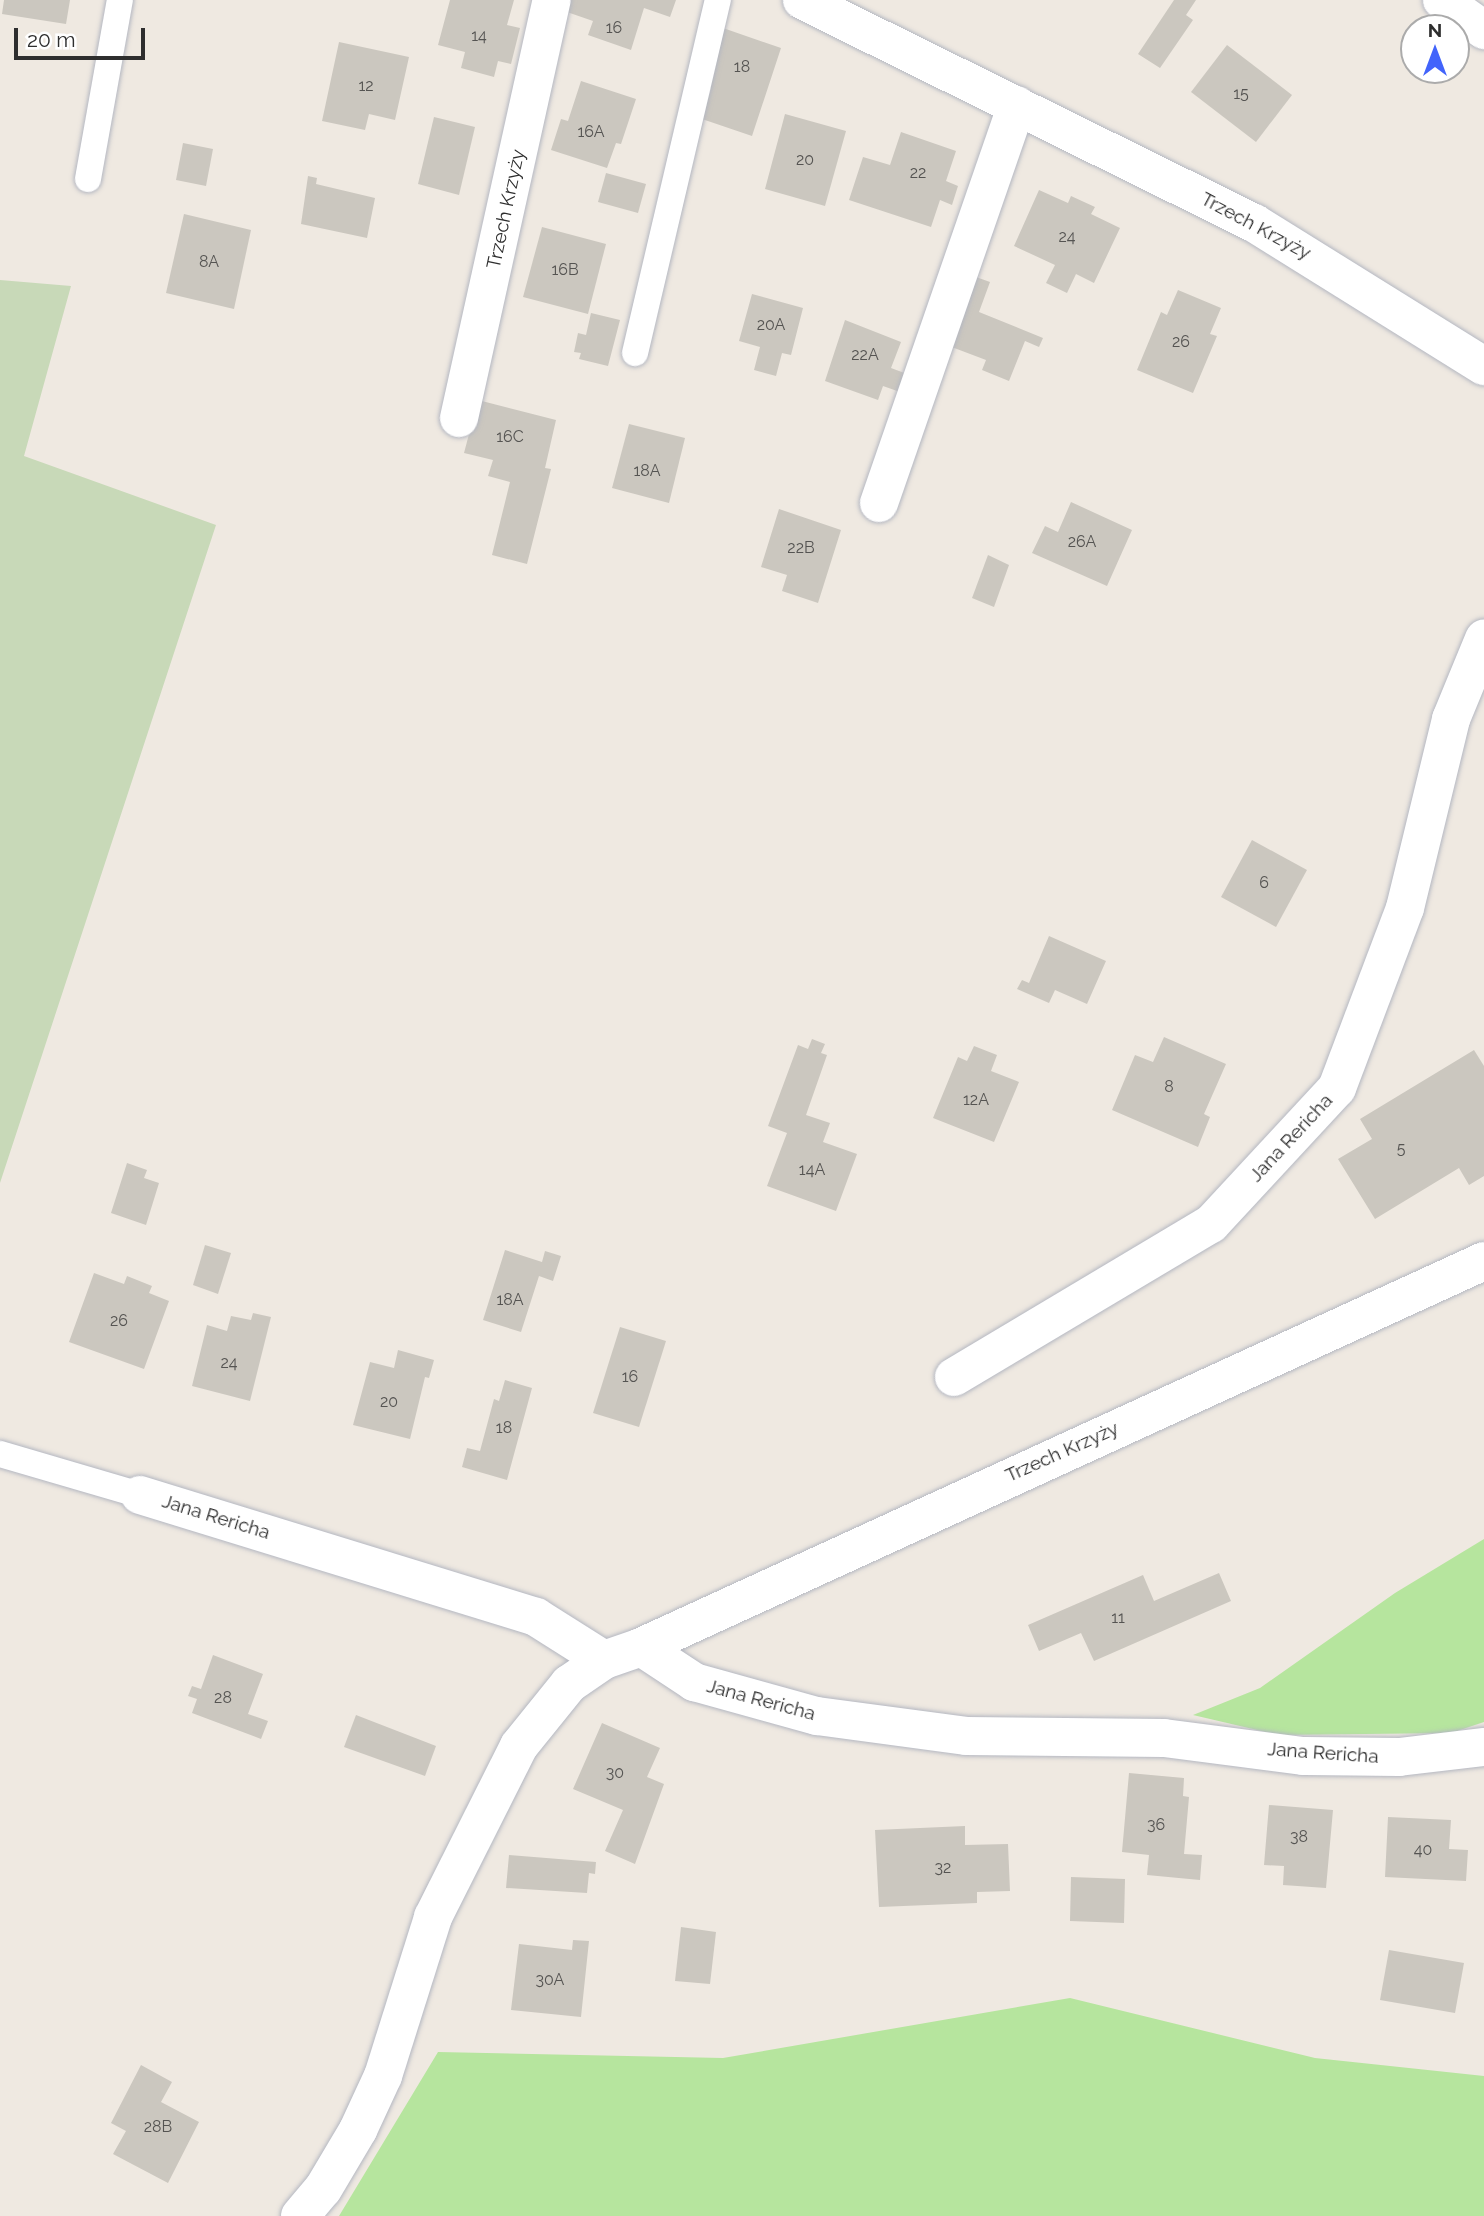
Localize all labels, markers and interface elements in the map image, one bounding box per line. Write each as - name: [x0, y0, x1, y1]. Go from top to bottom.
- scale bar: [18, 14, 149, 58]
- north arrow: [1400, 14, 1470, 84]
- house number: 16: [606, 18, 622, 38]
- text: N: [1428, 19, 1442, 41]
- house number: 14: [471, 26, 487, 46]
- text: 20 m: [27, 27, 75, 52]
- house number: 18: [734, 57, 750, 77]
- house number: 12: [358, 76, 374, 96]
- house number: 15: [1233, 84, 1249, 104]
- house number: 16A: [577, 122, 605, 142]
- street label: Trzech Krzyży: [482, 147, 530, 271]
- house number: 20: [796, 150, 814, 170]
- house number: 22: [910, 163, 926, 183]
- street label: Trzech Krzyży: [1197, 187, 1315, 265]
- house number: 24: [1058, 227, 1076, 247]
- house number: 8A: [199, 252, 219, 272]
- house number: 16B: [551, 260, 579, 280]
- house number: 20A: [757, 315, 785, 335]
- house number: 26: [1172, 332, 1190, 352]
- house number: 22A: [851, 345, 879, 365]
- house number: 16C: [496, 427, 524, 447]
- house number: 18A: [634, 461, 660, 481]
- house number: 26A: [1068, 532, 1096, 552]
- house number: 22B: [787, 538, 815, 558]
- house number: 6: [1259, 873, 1269, 893]
- house number: 8: [1164, 1077, 1174, 1097]
- street label: Jana Rericha: [1245, 1089, 1337, 1187]
- house number: 12A: [963, 1090, 989, 1110]
- house number: 5: [1397, 1139, 1405, 1159]
- house number: 14A: [799, 1160, 825, 1180]
- house number: 18A: [497, 1290, 523, 1310]
- house number: 26: [110, 1311, 128, 1331]
- house number: 24: [220, 1353, 238, 1373]
- house number: 16: [622, 1367, 638, 1387]
- house number: 20: [380, 1392, 398, 1412]
- street label: Trzech Krzyży: [1002, 1417, 1122, 1487]
- house number: 18: [496, 1418, 512, 1438]
- street label: Jana Rericha: [159, 1490, 273, 1544]
- house number: 11: [1111, 1608, 1125, 1628]
- street label: Jana Rericha: [704, 1675, 818, 1725]
- house number: 28: [214, 1688, 232, 1708]
- street label: Jana Rericha: [1267, 1738, 1379, 1768]
- house number: 30: [606, 1763, 624, 1783]
- house number: 36: [1147, 1815, 1165, 1835]
- house number: 38: [1290, 1827, 1308, 1847]
- house number: 40: [1414, 1840, 1432, 1860]
- house number: 32: [935, 1858, 951, 1878]
- house number: 30A: [536, 1970, 564, 1990]
- house number: 28B: [144, 2117, 172, 2137]

